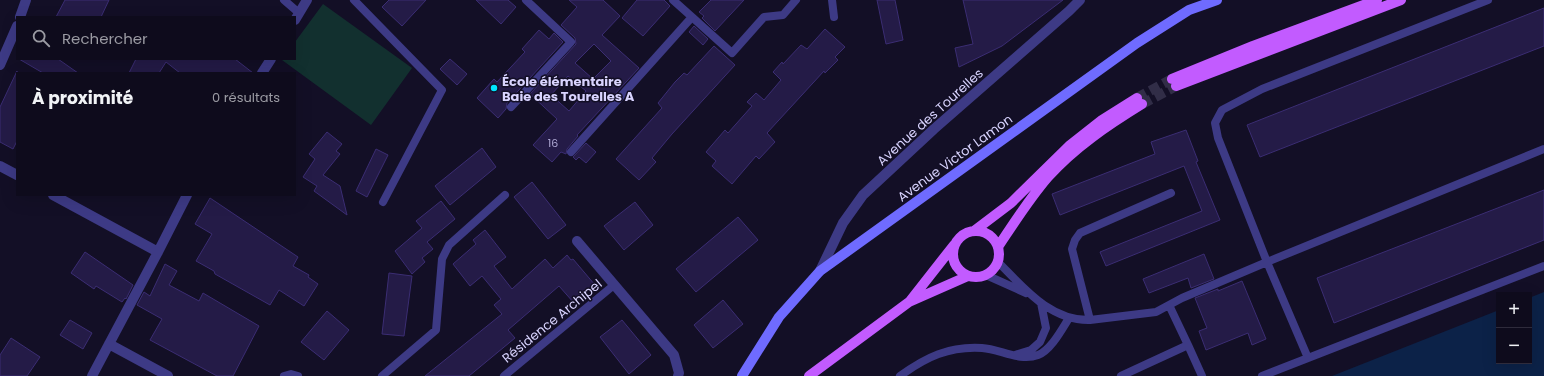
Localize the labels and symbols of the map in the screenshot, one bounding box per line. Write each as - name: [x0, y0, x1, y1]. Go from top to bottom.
- street label: Avenue des Tourelles: [873, 64, 987, 170]
- place label: École élémentaire Baie des Tourelles A: [502, 72, 635, 106]
- marker: École élémentaire Baie des Tourelles A: [489, 83, 499, 93]
- street label: Avenue Victor Lamon: [894, 110, 1016, 206]
- house number: 16: [548, 135, 558, 151]
- street label: Résidence Archipel: [498, 275, 606, 367]

